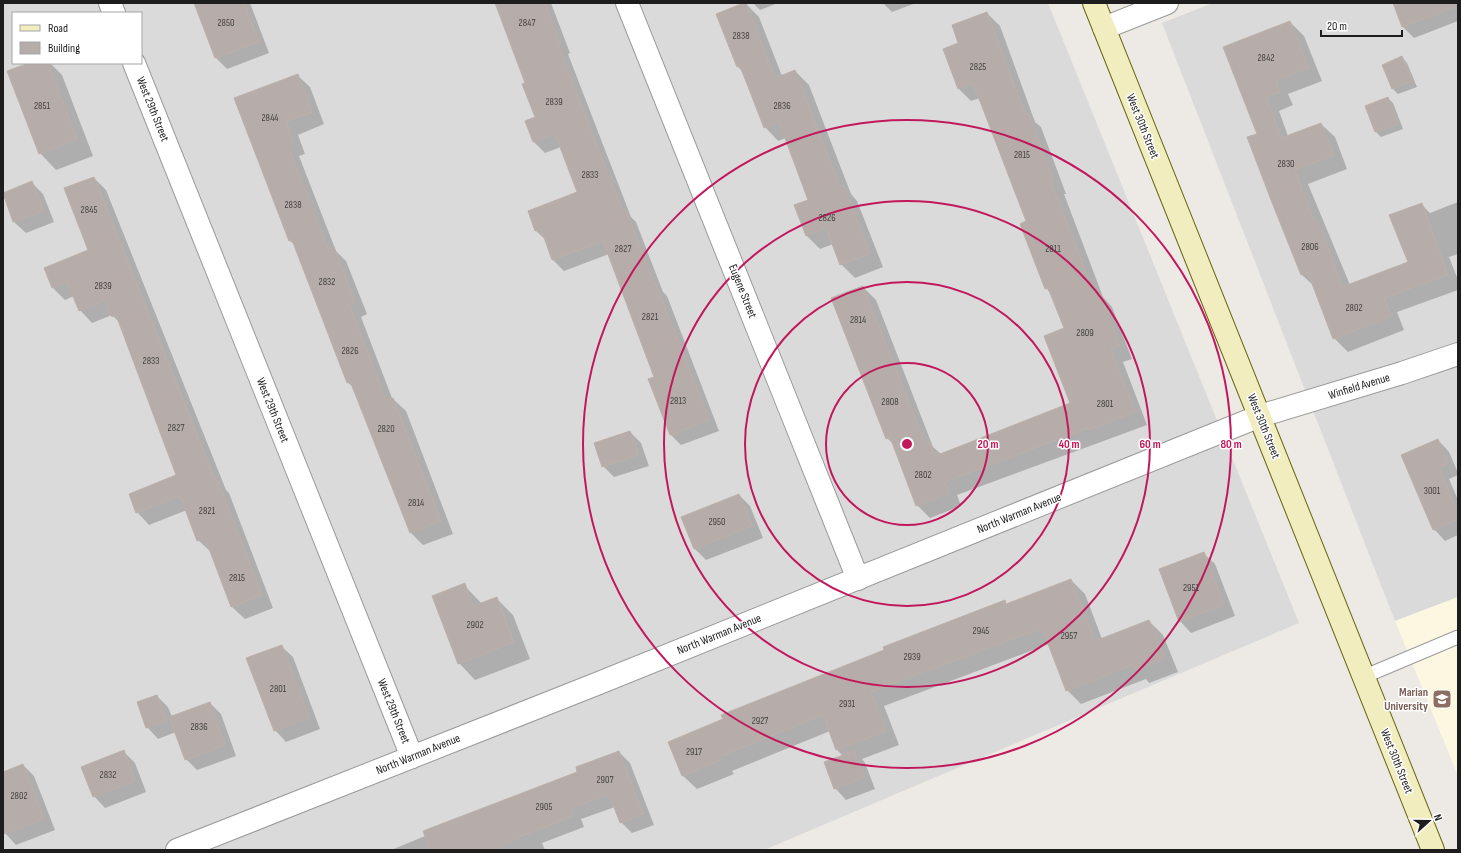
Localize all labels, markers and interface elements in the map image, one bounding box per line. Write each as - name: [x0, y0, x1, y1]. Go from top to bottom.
- legend: [12, 12, 142, 64]
- scale bar: [1321, 12, 1402, 38]
- house number: 2850: [218, 17, 234, 29]
- house number: 2847: [519, 17, 535, 29]
- text: 20 m: [1327, 19, 1347, 34]
- text: Road: [48, 21, 68, 36]
- house number: 2838: [732, 30, 750, 42]
- text: Building: [48, 41, 80, 56]
- house number: 2842: [1257, 52, 1275, 64]
- house number: 2825: [970, 61, 986, 73]
- street label: West 29th Street: [133, 75, 172, 144]
- street label: West 30th Street: [1123, 92, 1162, 161]
- house number: 2839: [545, 96, 563, 108]
- house number: 2851: [34, 100, 51, 112]
- house number: 2836: [773, 100, 791, 112]
- house number: 2844: [261, 112, 279, 124]
- house number: 2815: [1014, 149, 1030, 161]
- house number: 2830: [1277, 158, 1295, 170]
- house number: 2833: [582, 169, 598, 181]
- house number: 2838: [284, 199, 302, 211]
- house number: 2845: [81, 204, 97, 216]
- house number: 2826: [818, 212, 836, 224]
- house number: 2806: [1301, 241, 1319, 253]
- house number: 2827: [615, 243, 631, 255]
- house number: 2811: [1045, 243, 1061, 255]
- street label: Eugene Street: [725, 262, 760, 321]
- house number: 2832: [319, 276, 335, 288]
- house number: 2839: [94, 280, 112, 292]
- house number: 2802: [1345, 302, 1363, 314]
- house number: 2821: [642, 311, 659, 323]
- house number: 2814: [850, 314, 866, 326]
- house number: 2809: [1076, 327, 1094, 339]
- house number: 2826: [341, 345, 359, 357]
- house number: 2833: [143, 355, 159, 367]
- street label: Winfield Avenue: [1326, 370, 1392, 403]
- street label: West 29th Street: [253, 376, 292, 445]
- street label: West 30th Street: [1244, 392, 1283, 461]
- house number: 2813: [670, 395, 686, 407]
- house number: 2808: [881, 396, 899, 408]
- house number: 2801: [1097, 398, 1114, 410]
- house number: 2827: [168, 422, 184, 434]
- house number: 2820: [377, 423, 395, 435]
- centre of rings: [900, 437, 914, 451]
- text: 20 m: [978, 437, 998, 452]
- text: 40 m: [1058, 437, 1080, 452]
- text: 60 m: [1139, 437, 1161, 452]
- text: 80 m: [1220, 437, 1242, 452]
- house number: 2802: [914, 469, 932, 481]
- house number: 3001: [1424, 485, 1441, 497]
- street label: North Warman Avenue: [975, 490, 1064, 537]
- house number: 2814: [408, 497, 424, 509]
- house number: 2821: [199, 505, 216, 517]
- house number: 2950: [708, 516, 726, 528]
- house number: 2815: [229, 572, 245, 584]
- house number: 2951: [1183, 582, 1200, 594]
- street label: North Warman Avenue: [675, 611, 764, 658]
- house number: 2902: [466, 619, 484, 631]
- house number: 2945: [973, 625, 989, 637]
- house number: 2957: [1061, 630, 1077, 642]
- house number: 2939: [903, 651, 921, 663]
- street label: West 29th Street: [374, 677, 413, 746]
- house number: 2801: [270, 683, 287, 695]
- place label: Marian University: [1384, 685, 1428, 714]
- school or university icon: Marian University: [1431, 688, 1453, 710]
- house number: 2931: [839, 698, 856, 710]
- house number: 2927: [752, 715, 768, 727]
- house number: 2836: [190, 721, 208, 733]
- street label: West 30th Street: [1377, 727, 1416, 796]
- street label: North Warman Avenue: [374, 731, 463, 778]
- house number: 2917: [686, 746, 702, 758]
- house number: 2832: [100, 769, 116, 781]
- house number: 2907: [597, 774, 614, 786]
- house number: 2802: [10, 790, 28, 802]
- house number: 2905: [535, 801, 553, 813]
- north arrow: [1409, 801, 1449, 841]
- text: N: [1431, 813, 1445, 823]

